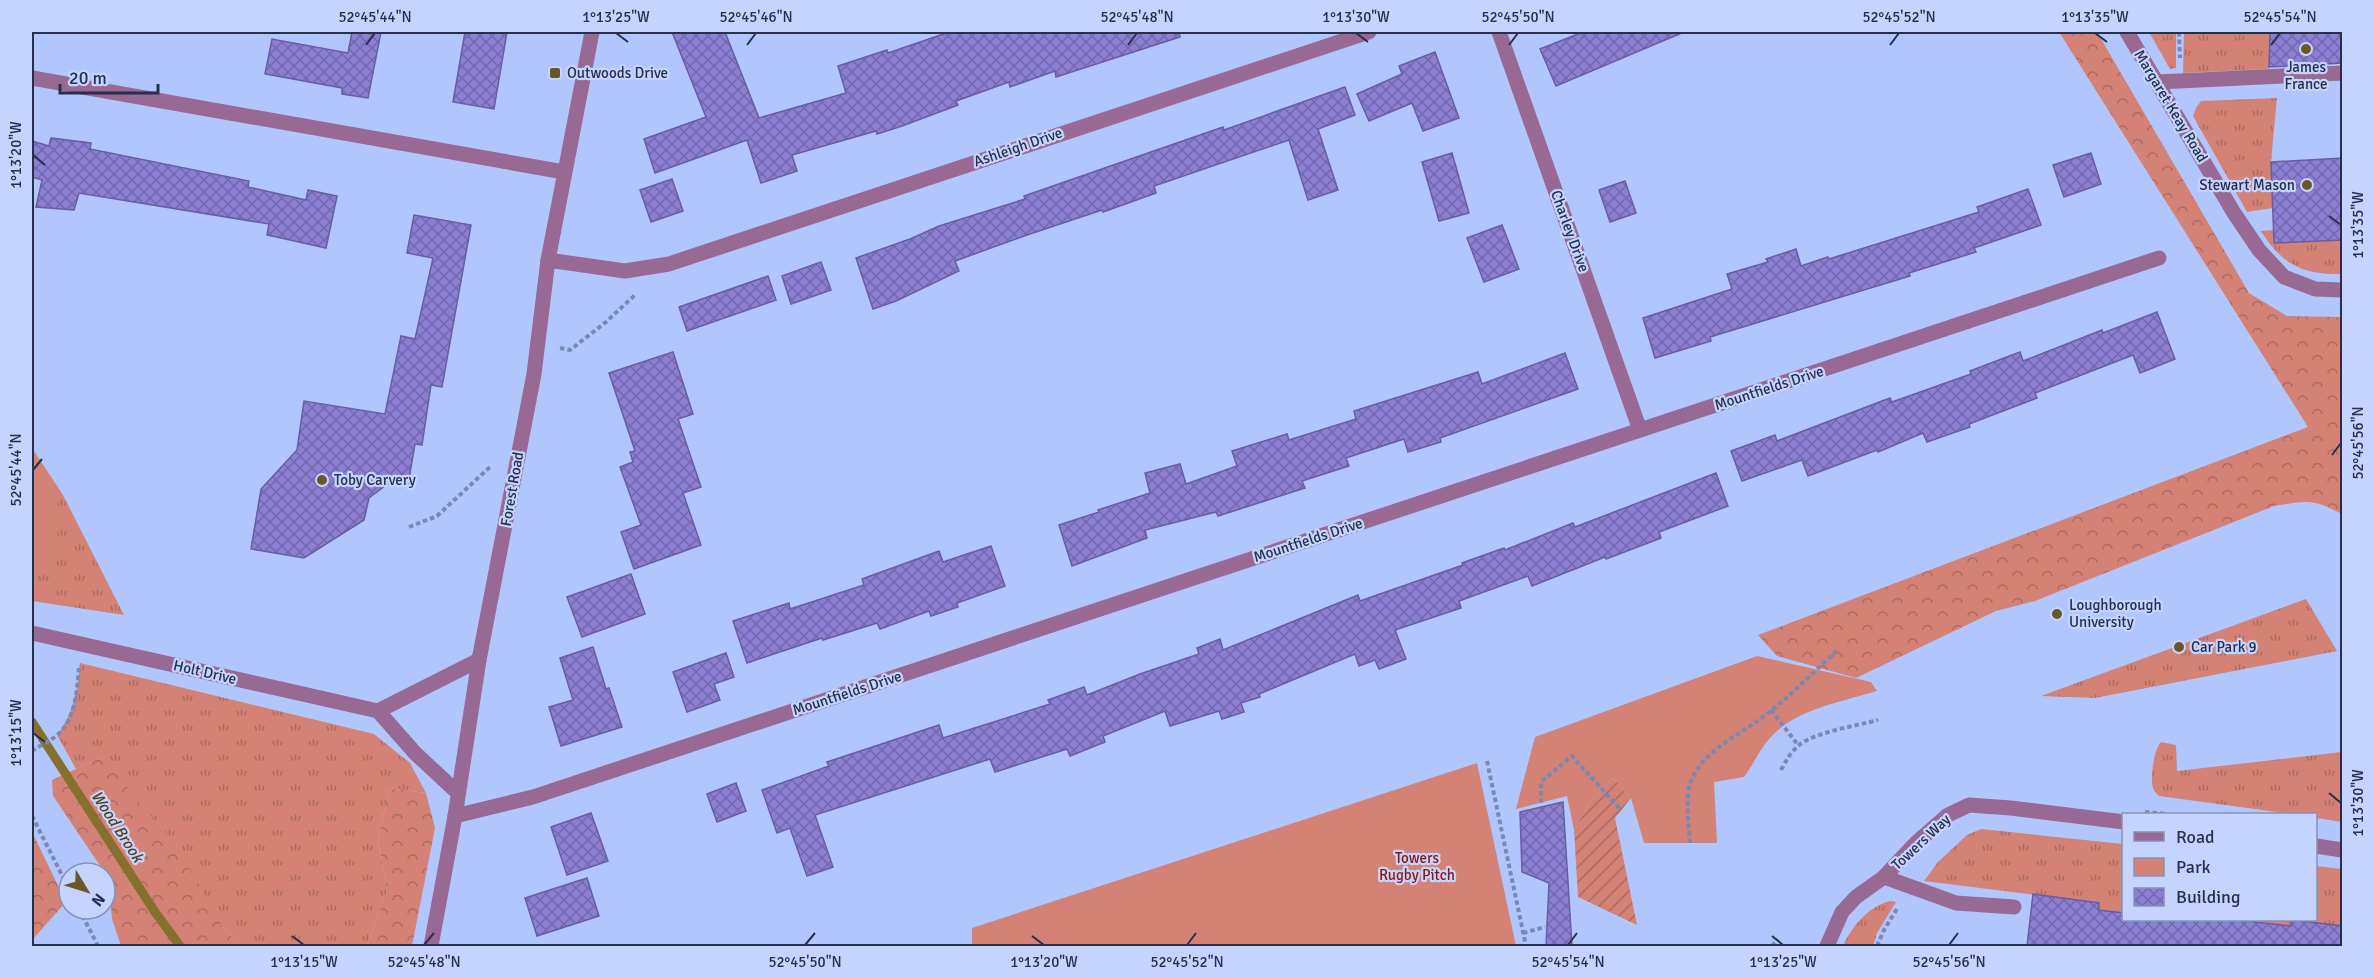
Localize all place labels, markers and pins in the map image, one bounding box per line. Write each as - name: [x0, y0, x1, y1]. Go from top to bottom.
- marker: James France: [2299, 42, 2313, 56]
- place label: James France: [2284, 58, 2328, 93]
- place label: Outwoods Drive: [567, 64, 668, 82]
- marker: Outwoods Drive: [548, 66, 562, 80]
- place label: Stewart Mason: [2199, 176, 2295, 194]
- marker: Stewart Mason: [2300, 178, 2314, 192]
- place label: Toby Carvery: [334, 471, 416, 489]
- marker: Toby Carvery: [315, 473, 329, 487]
- place label: Loughborough University: [2069, 596, 2162, 631]
- marker: Loughborough University: [2050, 607, 2064, 621]
- place label: Car Park 9: [2191, 638, 2257, 656]
- marker: Car Park 9: [2172, 640, 2186, 654]

